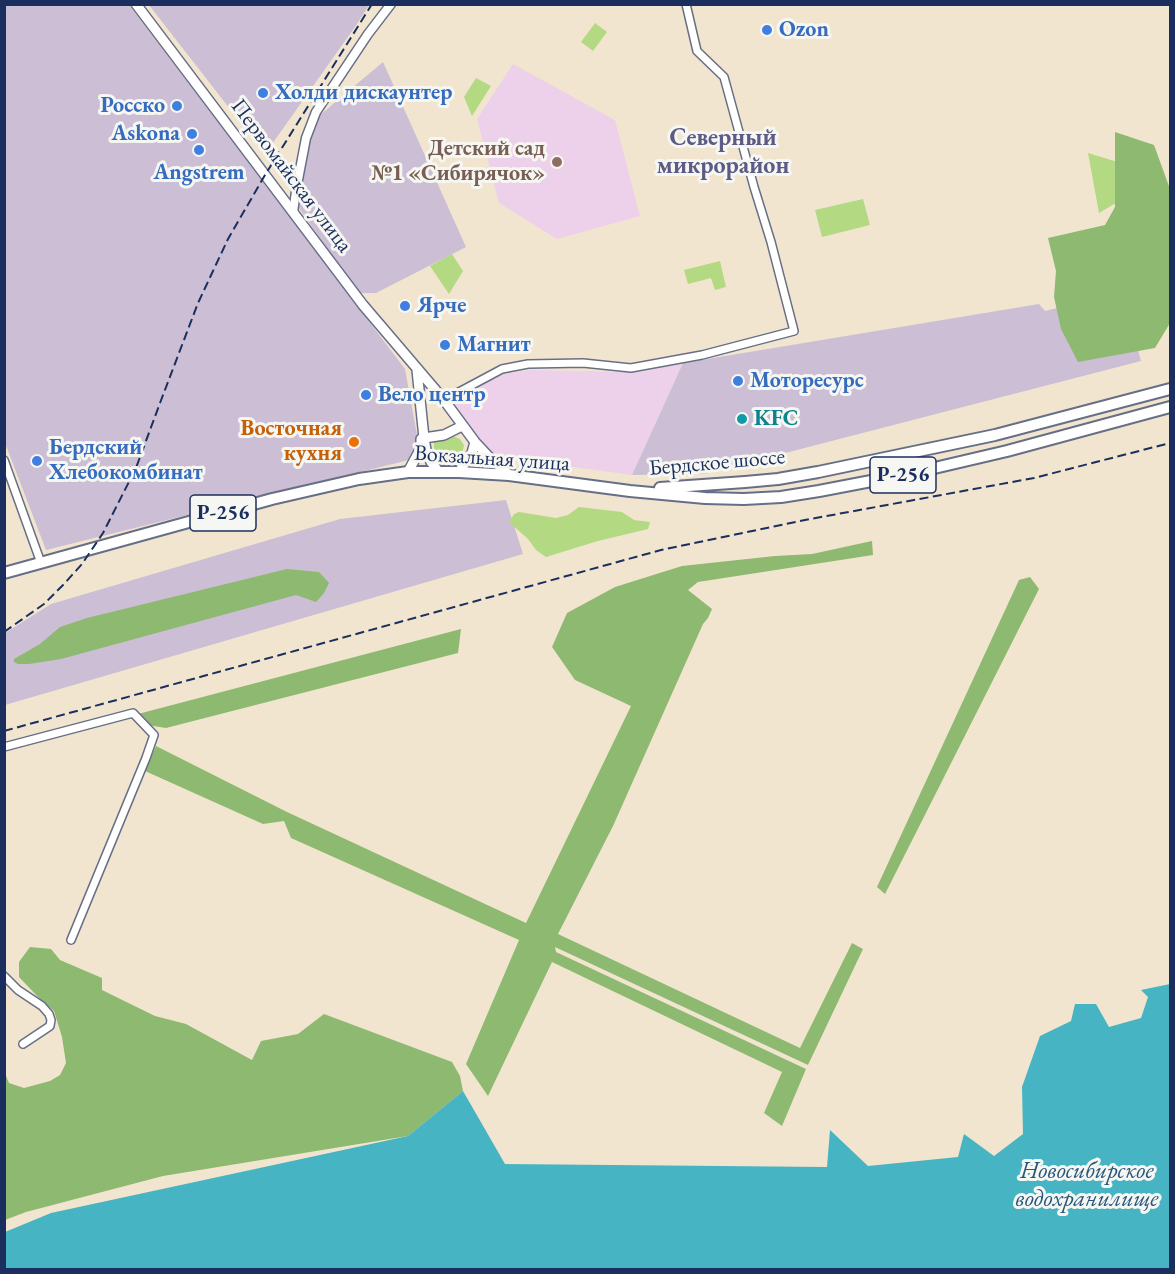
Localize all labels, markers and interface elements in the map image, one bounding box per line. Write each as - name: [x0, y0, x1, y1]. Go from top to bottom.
- place label: Ozon: [779, 17, 829, 43]
- marker: Ozon: [760, 23, 774, 37]
- place label: Холди дискаунтер: [275, 80, 452, 106]
- marker: Холди дискаунтер: [256, 86, 270, 100]
- place label: Росско: [100, 93, 165, 119]
- street label: Первомайская улица: [225, 94, 357, 258]
- marker: Росско: [170, 99, 184, 113]
- place label: Askona: [112, 121, 180, 147]
- district label: Северный микрорайон: [657, 124, 789, 180]
- marker: Askona: [185, 127, 199, 141]
- place label: Детский сад №1 «Сибирячок»: [372, 136, 545, 188]
- marker: Angstrem: [192, 143, 206, 157]
- marker: Детский сад №1 «Сибирячок»: [550, 155, 564, 169]
- place label: Angstrem: [153, 160, 245, 186]
- place label: Ярче: [417, 293, 466, 319]
- marker: Ярче: [398, 299, 412, 313]
- place label: Магнит: [457, 332, 531, 358]
- marker: Магнит: [438, 338, 452, 352]
- place label: Моторесурс: [750, 368, 864, 394]
- marker: Моторесурс: [731, 374, 745, 388]
- place label: Вело центр: [378, 382, 486, 408]
- marker: Вело центр: [359, 388, 373, 402]
- place label: KFC: [754, 406, 798, 432]
- marker: KFC: [735, 412, 749, 426]
- place label: Восточная кухня: [241, 416, 342, 468]
- place label: Бердский Хлебокомбинат: [49, 435, 203, 487]
- marker: Восточная кухня: [347, 435, 361, 449]
- street label: Вокзальная улица: [413, 440, 571, 478]
- street label: Бердское шоссе: [648, 444, 786, 482]
- marker: Бердский Хлебокомбинат: [30, 454, 44, 468]
- road number: Р-256: [870, 457, 936, 493]
- road number: Р-256: [190, 495, 256, 531]
- water label: Новосибирское водохранилище: [1016, 1157, 1158, 1213]

